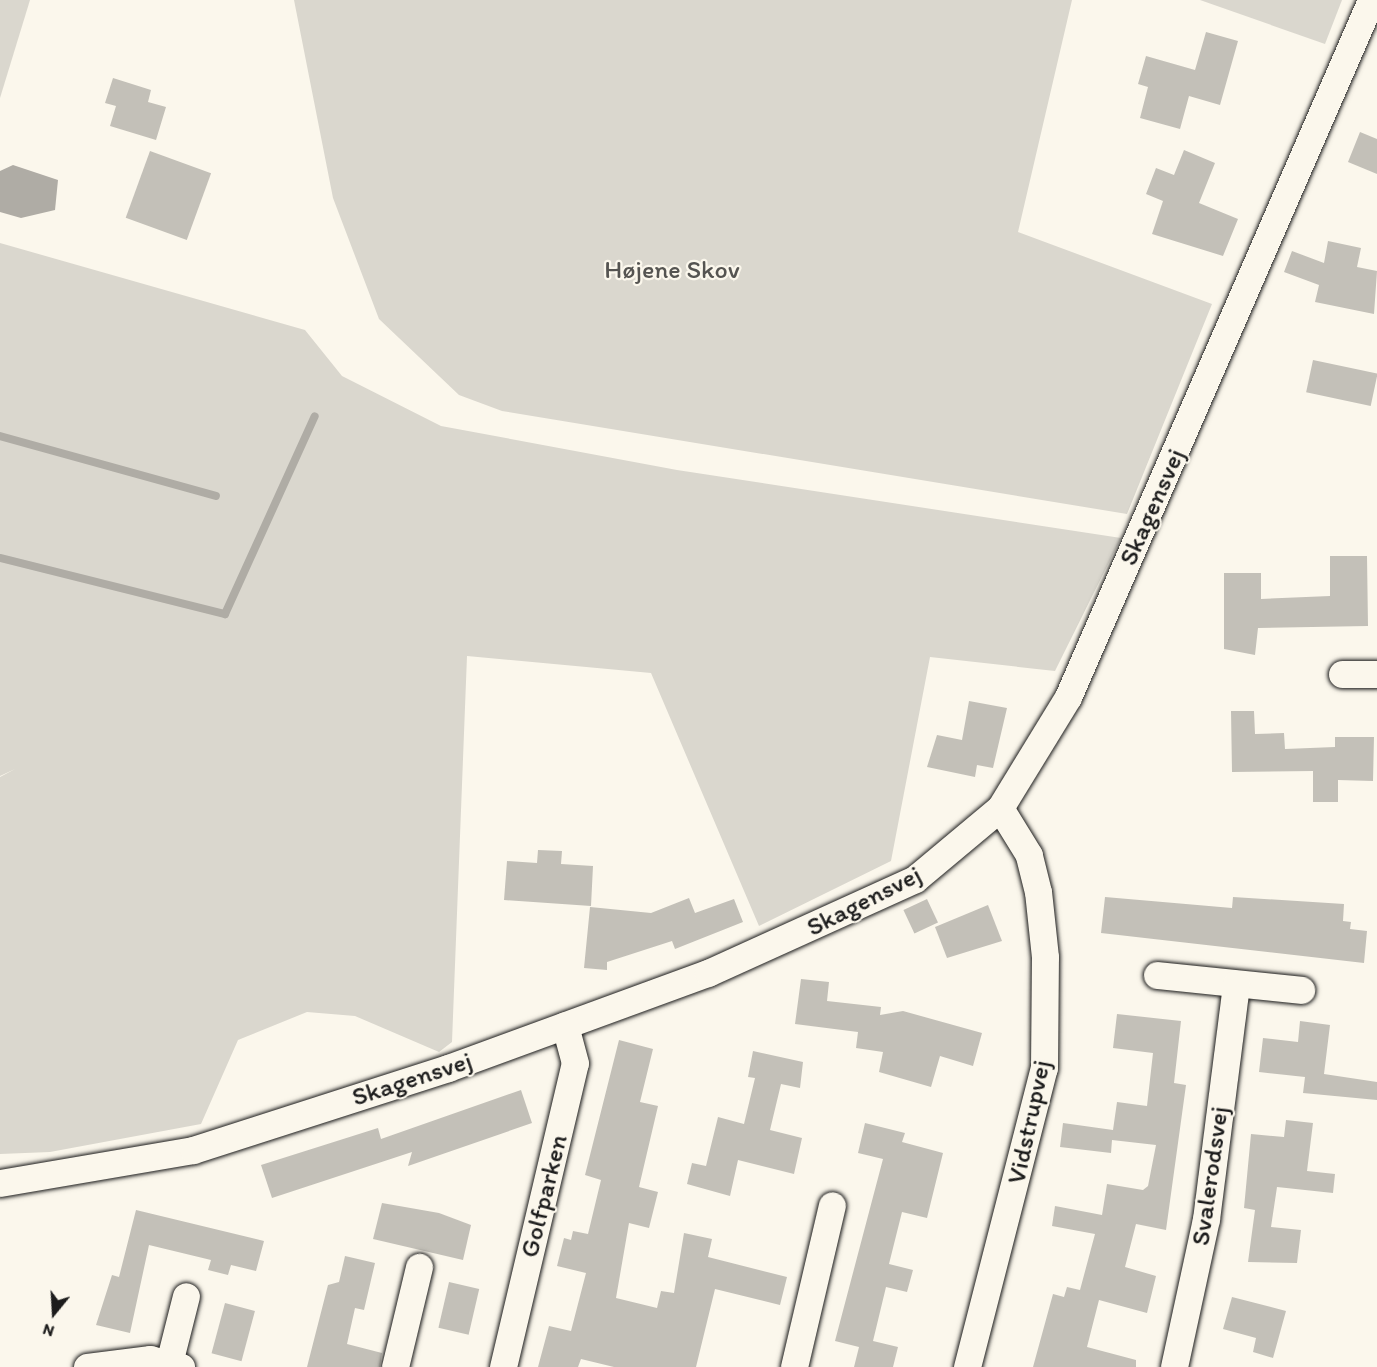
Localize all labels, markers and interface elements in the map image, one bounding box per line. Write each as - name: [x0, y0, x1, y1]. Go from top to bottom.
- park label: Højene Skov: [604, 254, 740, 286]
- street label: Skagensvej: [1112, 444, 1192, 570]
- street label: Skagensvej: [801, 859, 927, 943]
- street label: Skagensvej: [348, 1045, 476, 1113]
- street label: Vidstrupvej: [1001, 1057, 1057, 1187]
- street label: Svalerodsvej: [1185, 1104, 1235, 1248]
- street label: Golfparken: [514, 1131, 574, 1261]
- north arrow: [24, 1283, 84, 1343]
- text: N: [40, 1320, 56, 1341]

